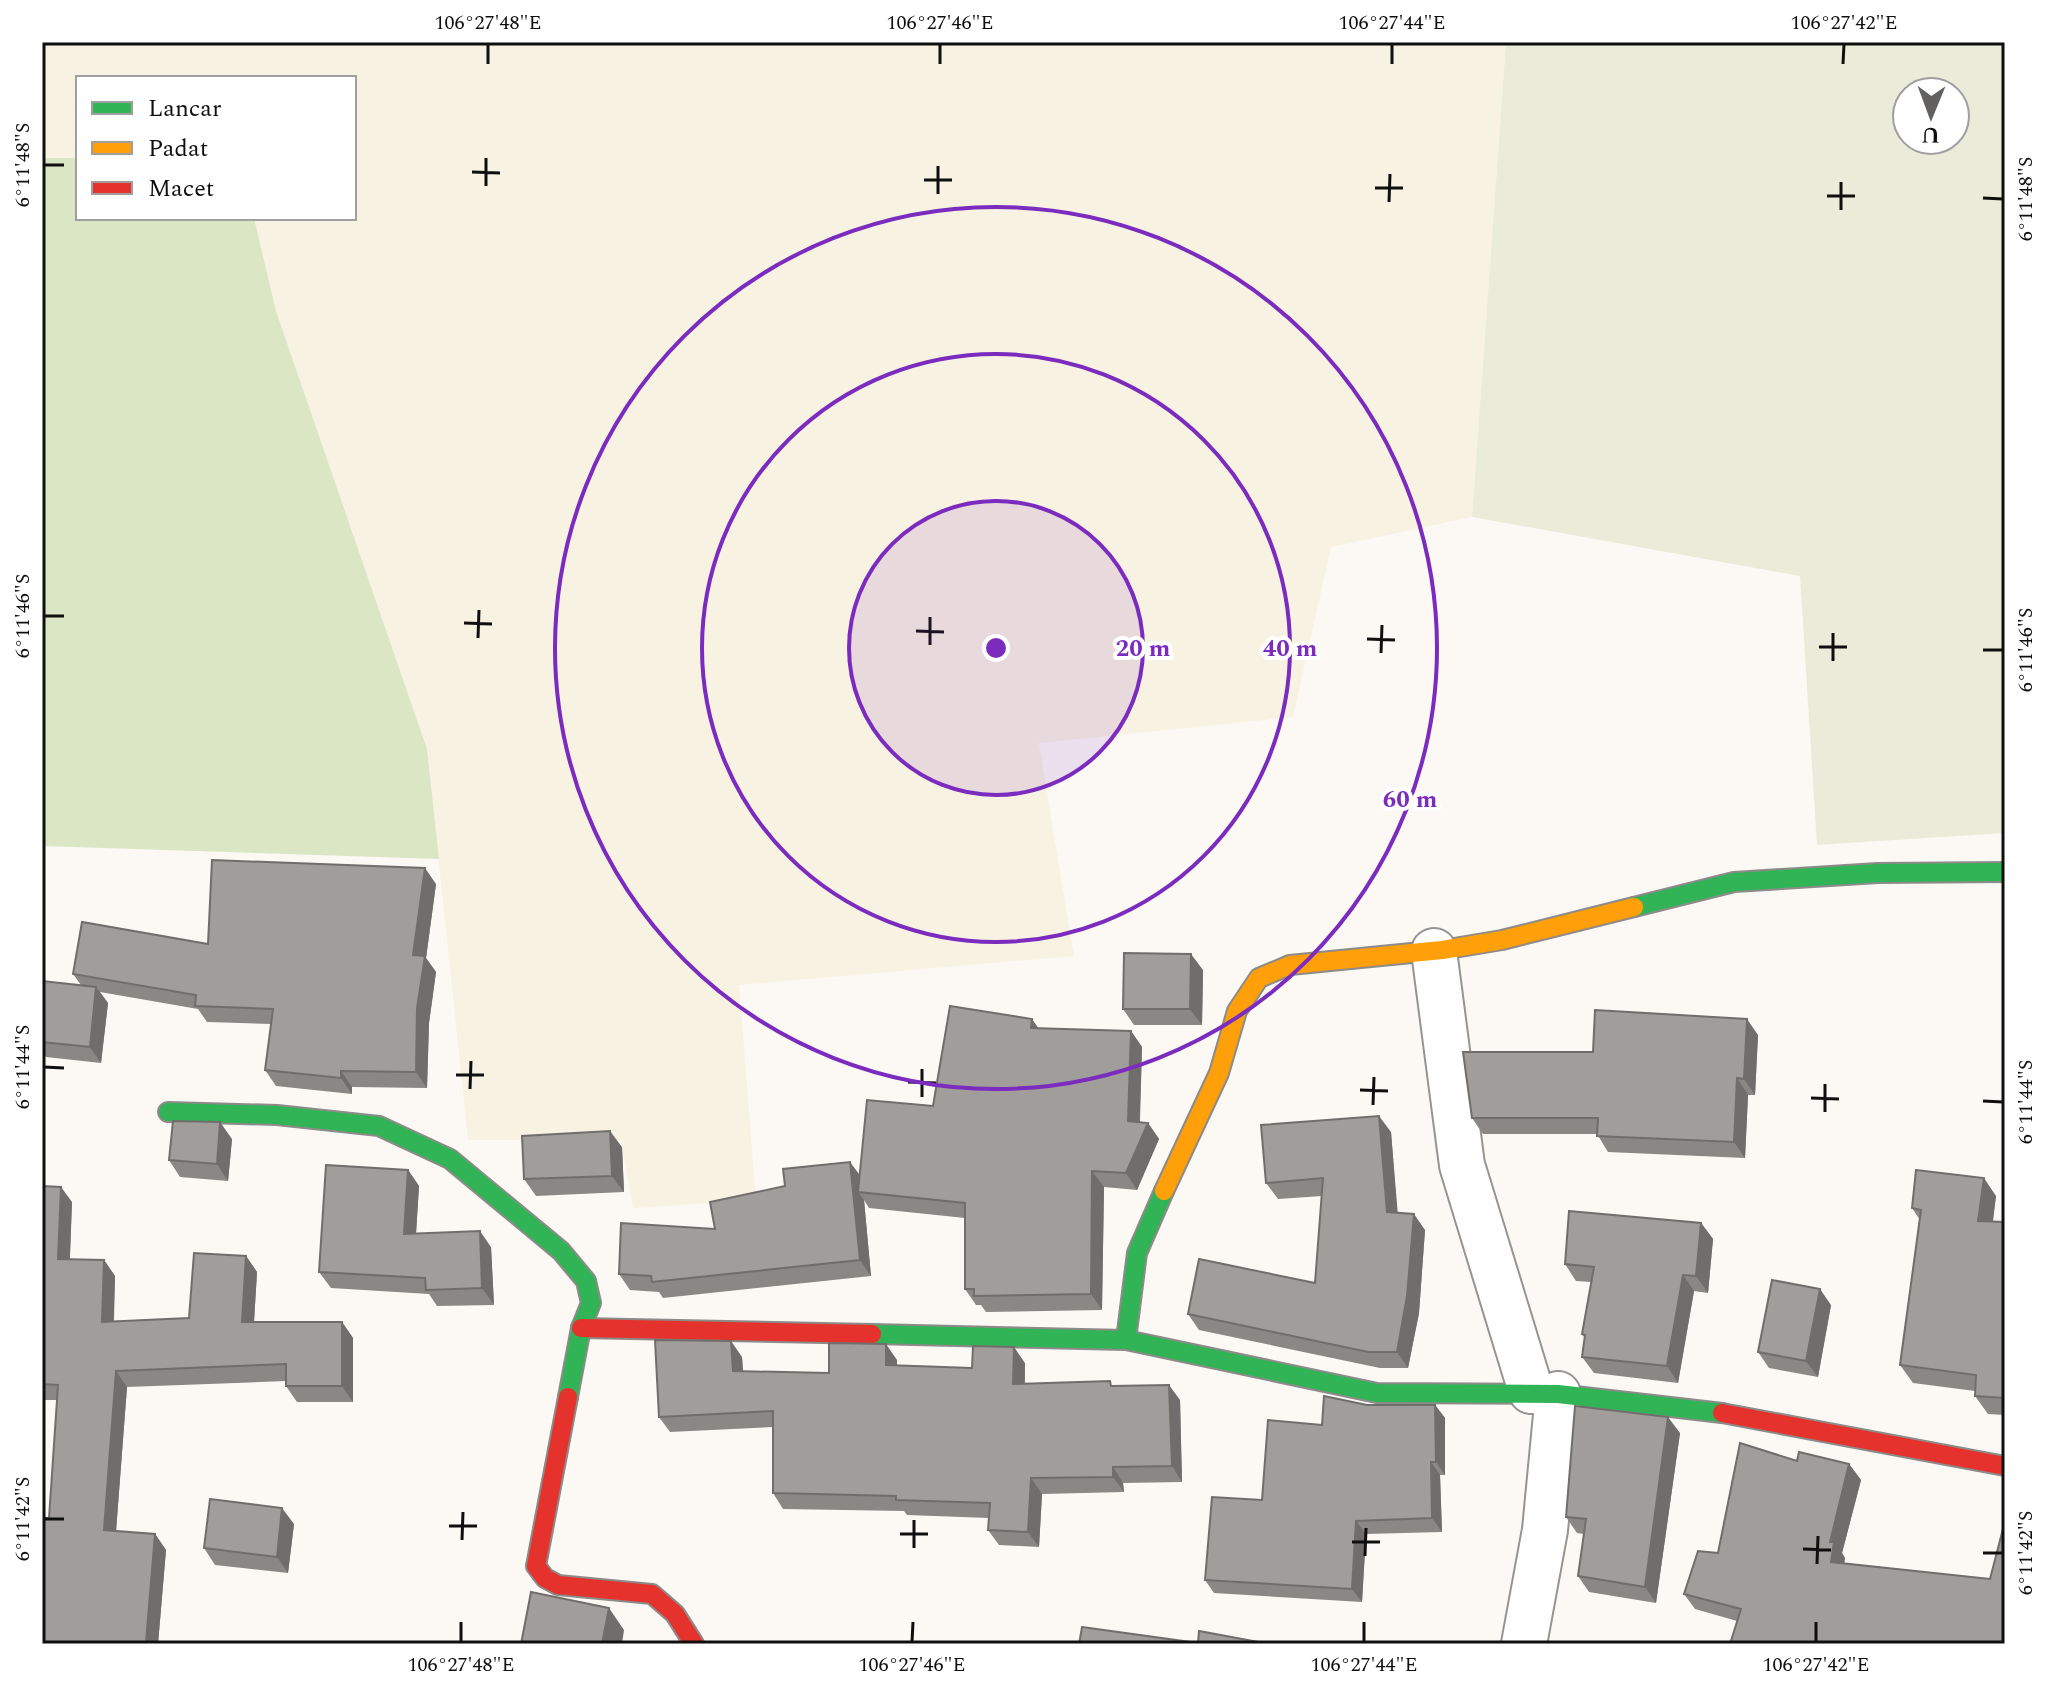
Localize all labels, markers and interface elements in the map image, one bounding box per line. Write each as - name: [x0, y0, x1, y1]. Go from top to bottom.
- text: 106°27'48"E: [434, 8, 542, 38]
- text: 106°27'46"E: [886, 8, 994, 38]
- text: 106°27'44"E: [1338, 8, 1446, 38]
- text: 106°27'42"E: [1790, 8, 1898, 38]
- legend: [76, 76, 356, 220]
- north arrow: [1891, 76, 1971, 156]
- text: Lancar: [148, 91, 222, 127]
- text: U: [1921, 118, 1940, 151]
- text: 6°11'48"S: [8, 123, 38, 207]
- text: Padat: [148, 131, 208, 167]
- text: 6°11'48"S: [2011, 157, 2041, 241]
- text: Macet: [148, 171, 214, 207]
- text: 6°11'46"S: [8, 574, 38, 658]
- text: 6°11'46"S: [2011, 608, 2041, 692]
- text: 20 m: [1116, 631, 1171, 667]
- text: 40 m: [1263, 631, 1318, 667]
- centre of rings: [982, 634, 1010, 662]
- text: 60 m: [1383, 782, 1438, 818]
- text: 6°11'44"S: [8, 1025, 38, 1109]
- text: 6°11'44"S: [2011, 1060, 2041, 1144]
- text: 6°11'42"S: [8, 1477, 38, 1561]
- text: 6°11'42"S: [2011, 1511, 2041, 1595]
- text: 106°27'48"E: [407, 1650, 515, 1680]
- text: 106°27'46"E: [858, 1650, 966, 1680]
- text: 106°27'44"E: [1310, 1650, 1418, 1680]
- text: 106°27'42"E: [1762, 1650, 1870, 1680]

